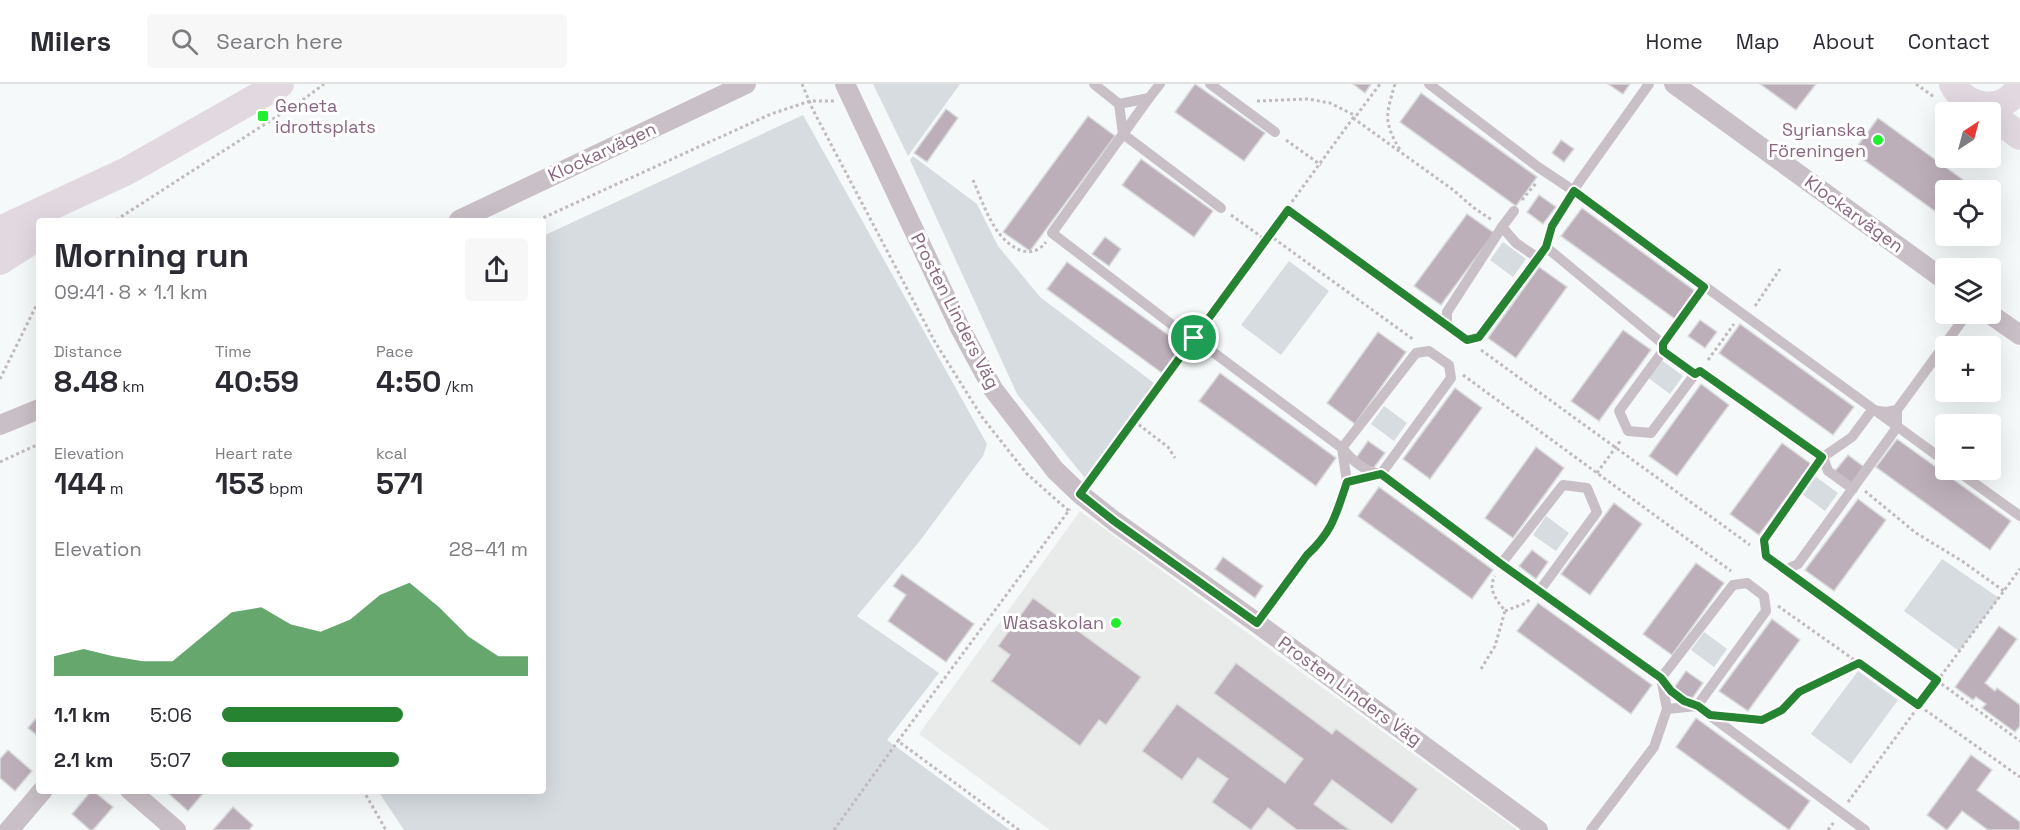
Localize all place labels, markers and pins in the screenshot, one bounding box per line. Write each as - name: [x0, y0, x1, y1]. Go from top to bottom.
- place label: Geneta idrottsplats: [275, 94, 376, 138]
- marker: Geneta idrottsplats: [256, 109, 270, 123]
- place label: Syrianska Föreningen: [1768, 118, 1866, 162]
- marker: Syrianska Föreningen: [1871, 133, 1885, 147]
- pin: [1168, 312, 1219, 363]
- place label: Wasaskolan: [1003, 611, 1104, 634]
- marker: Wasaskolan: [1109, 616, 1123, 630]

